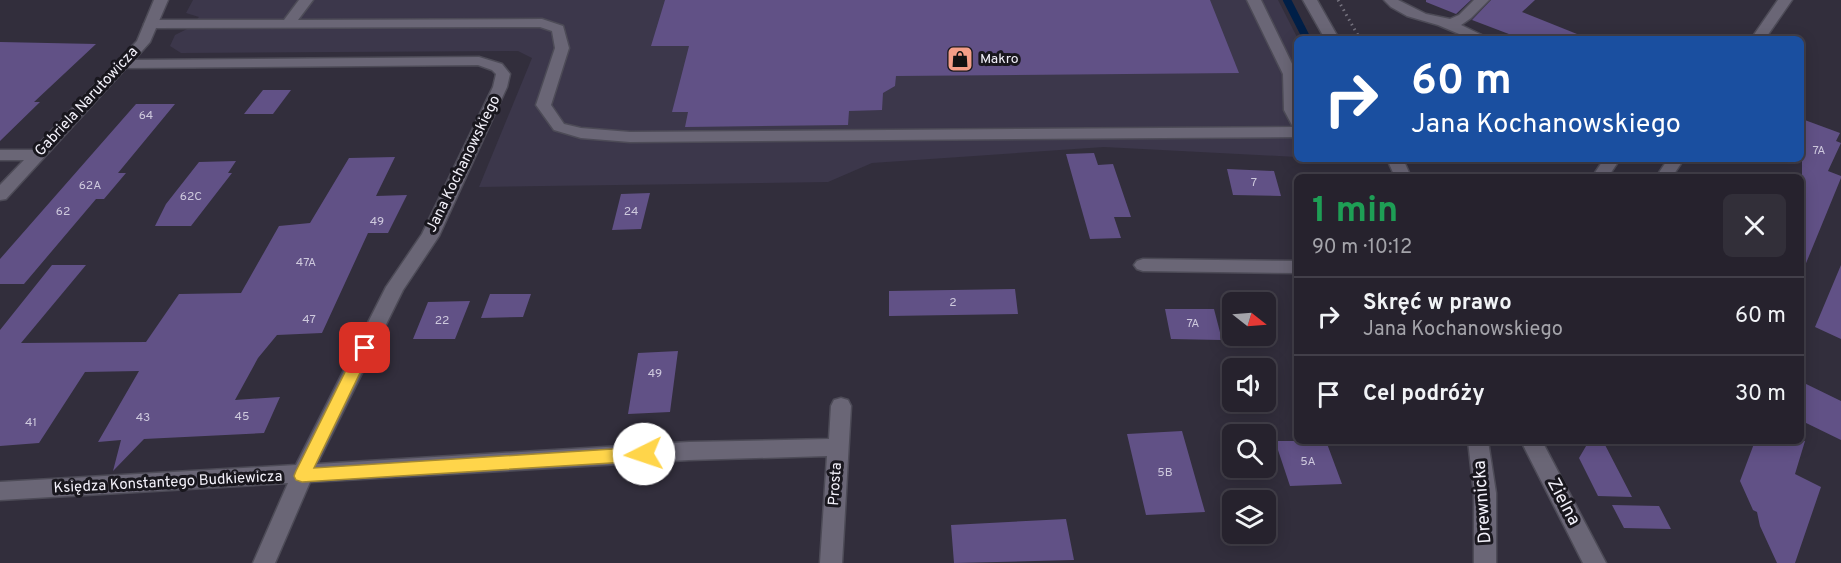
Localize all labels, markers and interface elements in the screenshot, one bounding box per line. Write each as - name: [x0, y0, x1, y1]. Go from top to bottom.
- street label: Gabriela Narutowicza: [31, 43, 143, 161]
- shop icon: Makro: [945, 44, 975, 74]
- place label: Makro: [980, 51, 1019, 68]
- text: 60 m: [1411, 56, 1512, 109]
- icon: right: [1312, 60, 1390, 138]
- street label: Jana Kochanowskiego: [423, 92, 505, 236]
- house number: 64: [139, 108, 153, 124]
- text: Jana Kochanowskiego: [1411, 108, 1681, 142]
- house number: 7A: [1812, 143, 1826, 159]
- house number: 7: [1251, 175, 1257, 191]
- house number: 62A: [79, 178, 101, 194]
- house number: 62C: [180, 189, 202, 205]
- text: 1 min: [1312, 189, 1398, 235]
- button: close: [1723, 194, 1786, 257]
- house number: 62: [56, 204, 70, 220]
- house number: 24: [624, 204, 638, 220]
- house number: 49: [370, 214, 384, 230]
- text: 90 m · 10:12: [1312, 235, 1412, 261]
- house number: 47A: [296, 255, 316, 271]
- text: Skręć w prawo: [1363, 290, 1512, 317]
- north arrow: [1222, 292, 1276, 346]
- map controls: [1222, 292, 1276, 544]
- house number: 2: [949, 295, 957, 311]
- icon: right: [1312, 300, 1345, 333]
- text: 60 m: [1735, 303, 1786, 330]
- house number: 47: [302, 312, 316, 328]
- house number: 22: [435, 313, 449, 329]
- house number: 7A: [1186, 316, 1200, 332]
- text: Jana Kochanowskiego: [1363, 317, 1563, 343]
- pin: [339, 322, 390, 373]
- icon: arrive: [348, 331, 381, 364]
- button: sound: [1222, 358, 1276, 412]
- house number: 49: [648, 366, 662, 382]
- icon: arrive: [1312, 378, 1345, 411]
- text: Cel podróży: [1363, 381, 1485, 408]
- text: 30 m: [1735, 381, 1786, 408]
- house number: 45: [235, 409, 249, 425]
- house number: 43: [136, 410, 150, 426]
- house number: 41: [25, 415, 37, 431]
- position arrow: [612, 422, 676, 486]
- button: search: [1222, 424, 1276, 478]
- house number: 5A: [1300, 454, 1316, 470]
- street label: Drewnicka: [1469, 460, 1497, 544]
- street label: Prosta: [825, 462, 847, 506]
- house number: 5B: [1157, 465, 1173, 481]
- street label: Księdza Konstantego Budkiewicza: [53, 468, 283, 498]
- street label: Zielna: [1541, 474, 1585, 530]
- button: layers: [1222, 490, 1276, 544]

